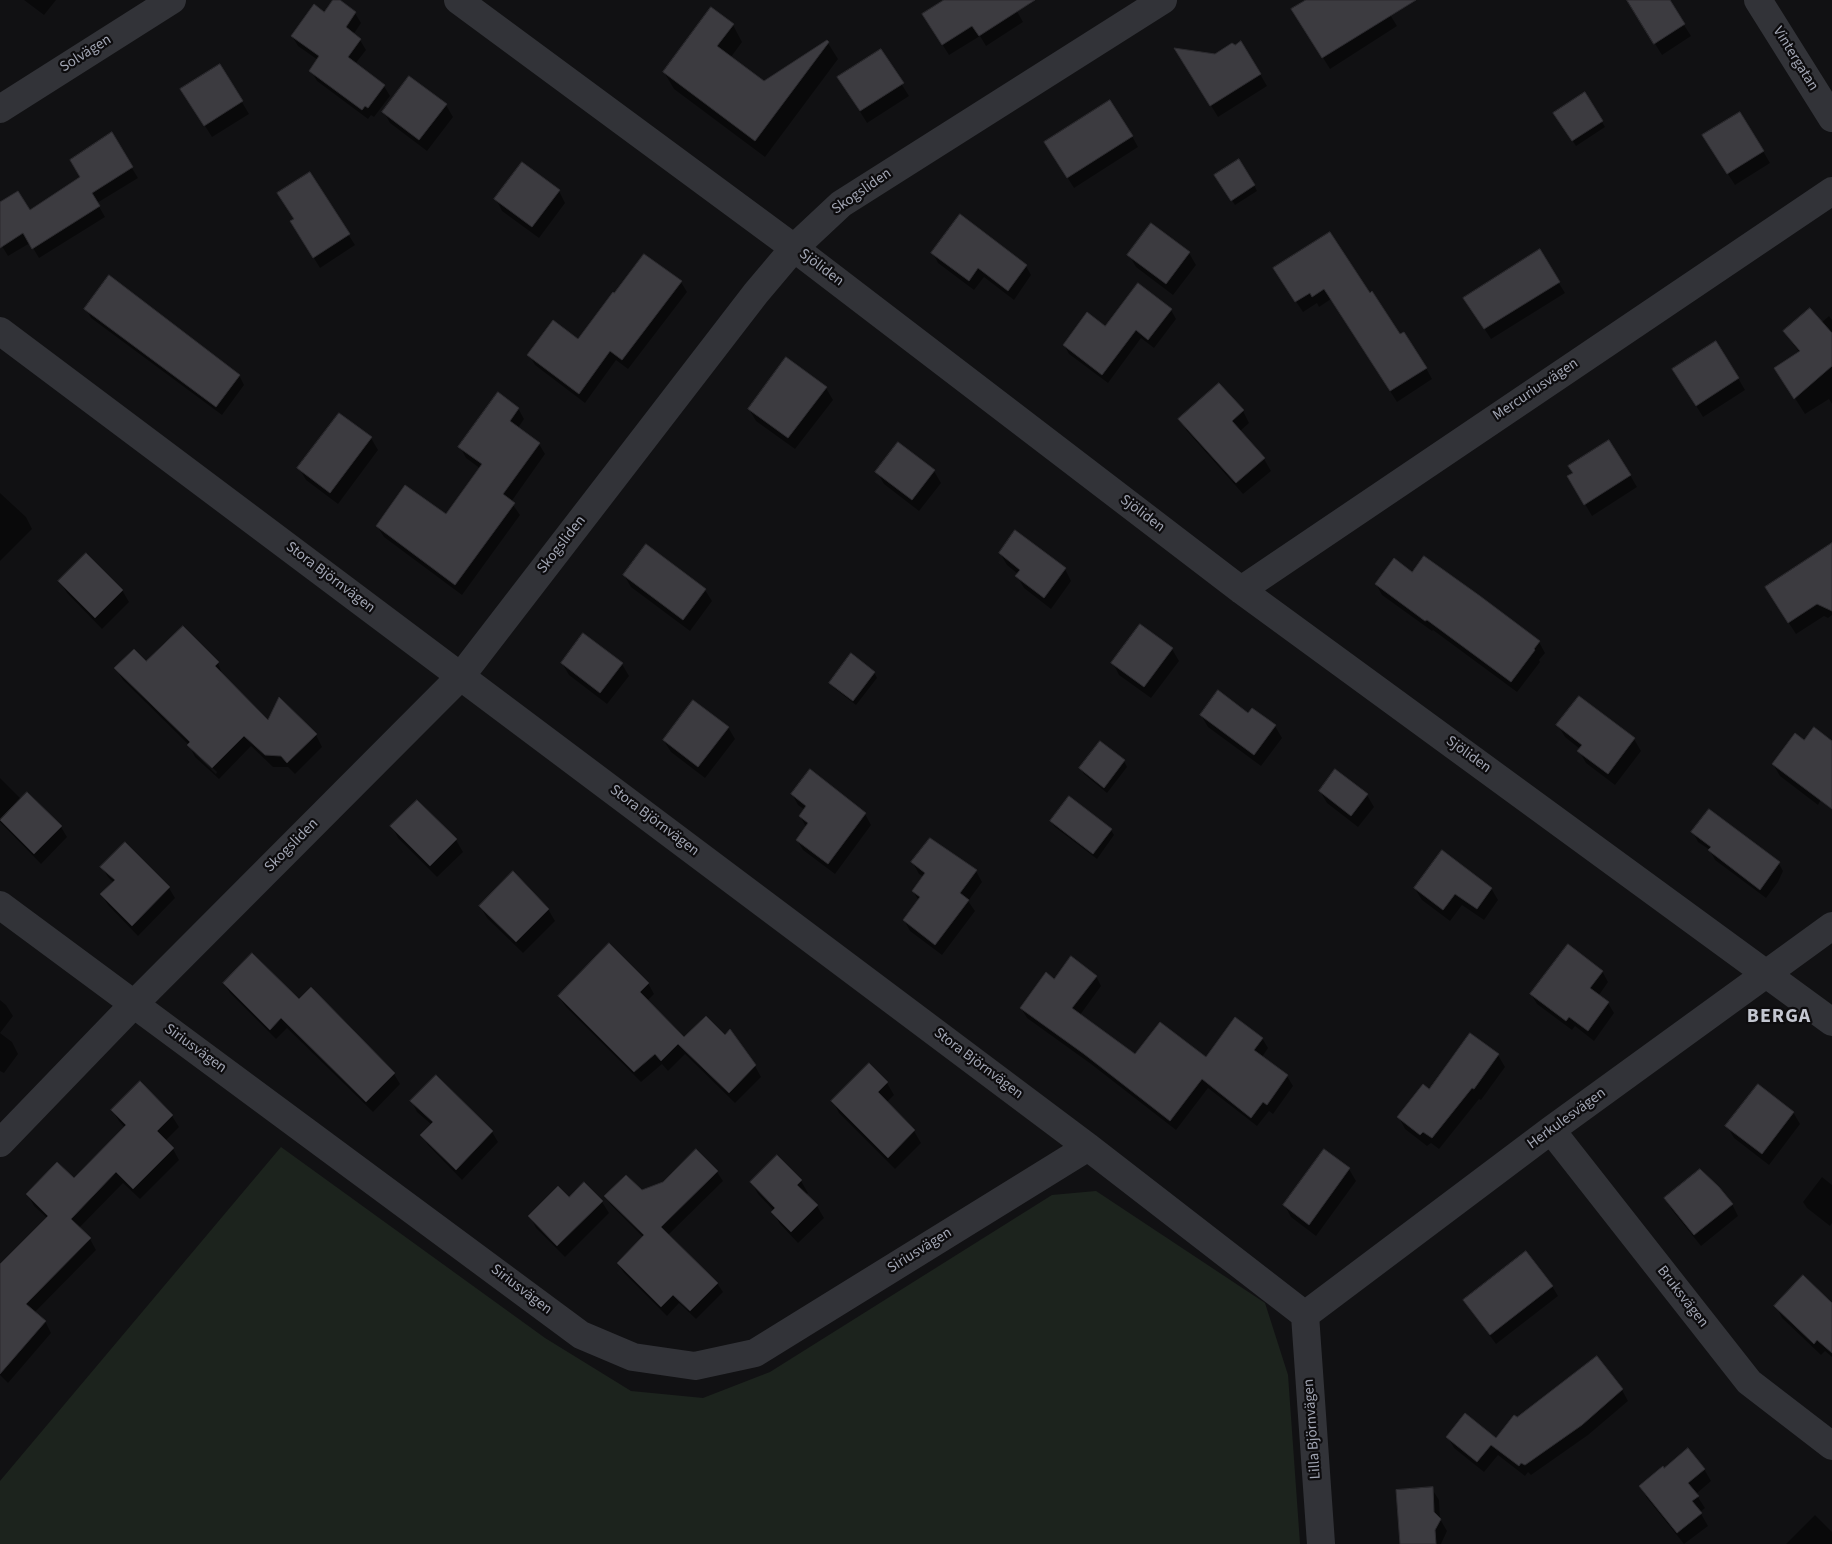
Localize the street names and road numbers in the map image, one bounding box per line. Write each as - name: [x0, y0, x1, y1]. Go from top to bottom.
- street label: Vintergatan: [1768, 24, 1822, 94]
- street label: Solvägen: [57, 31, 115, 77]
- street label: Skogsliden: [829, 165, 895, 219]
- street label: Sjöliden: [795, 245, 847, 291]
- street label: Mercuriusvägen: [1490, 355, 1582, 425]
- street label: Sjöliden: [1116, 491, 1168, 537]
- street label: Skogsliden: [534, 512, 590, 578]
- street label: Stora Björnvägen: [282, 538, 378, 618]
- street label: Sjöliden: [1442, 733, 1494, 777]
- street label: Stora Björnvägen: [606, 781, 702, 861]
- street label: Skogsliden: [261, 815, 323, 877]
- street label: Siriusvägen: [160, 1020, 230, 1078]
- street label: Stora Björnvägen: [930, 1024, 1026, 1104]
- street label: Herkulesvägen: [1524, 1084, 1610, 1154]
- street label: Siriusvägen: [885, 1224, 955, 1278]
- street label: Siriusvägen: [487, 1261, 555, 1319]
- street label: Bruksvägen: [1652, 1263, 1712, 1331]
- street label: Lilla Björnvägen: [1301, 1378, 1325, 1480]

